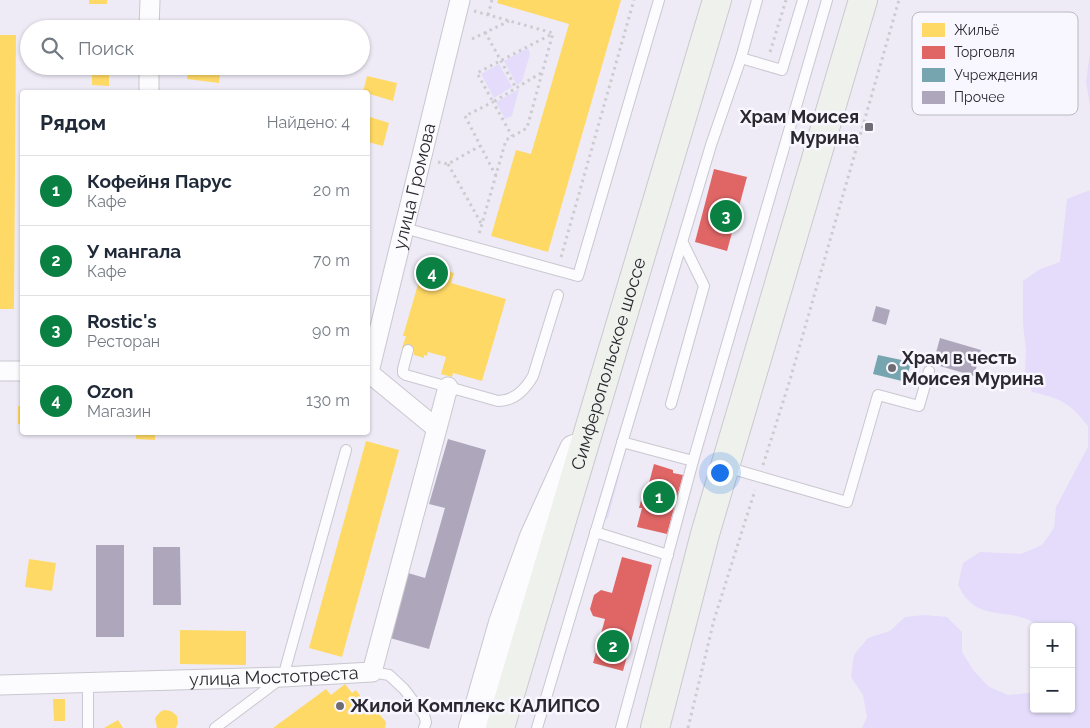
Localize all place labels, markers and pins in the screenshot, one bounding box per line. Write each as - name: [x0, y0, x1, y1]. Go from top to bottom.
- place label: Храм Моисея Мурина: [739, 106, 859, 148]
- marker: Храм Моисея Мурина: [863, 121, 875, 133]
- pin: 3: [710, 197, 742, 235]
- pin: 4: [416, 254, 448, 292]
- place label: Храм в честь Моисея Мурина: [901, 347, 1044, 389]
- marker: Храм в честь Моисея Мурина: [886, 362, 898, 374]
- pin: 1: [643, 478, 675, 516]
- pin: 2: [597, 627, 629, 665]
- place label: Жилой Комплекс КАЛИПСО: [350, 695, 600, 716]
- marker: Жилой Комплекс КАЛИПСО: [334, 700, 346, 712]

